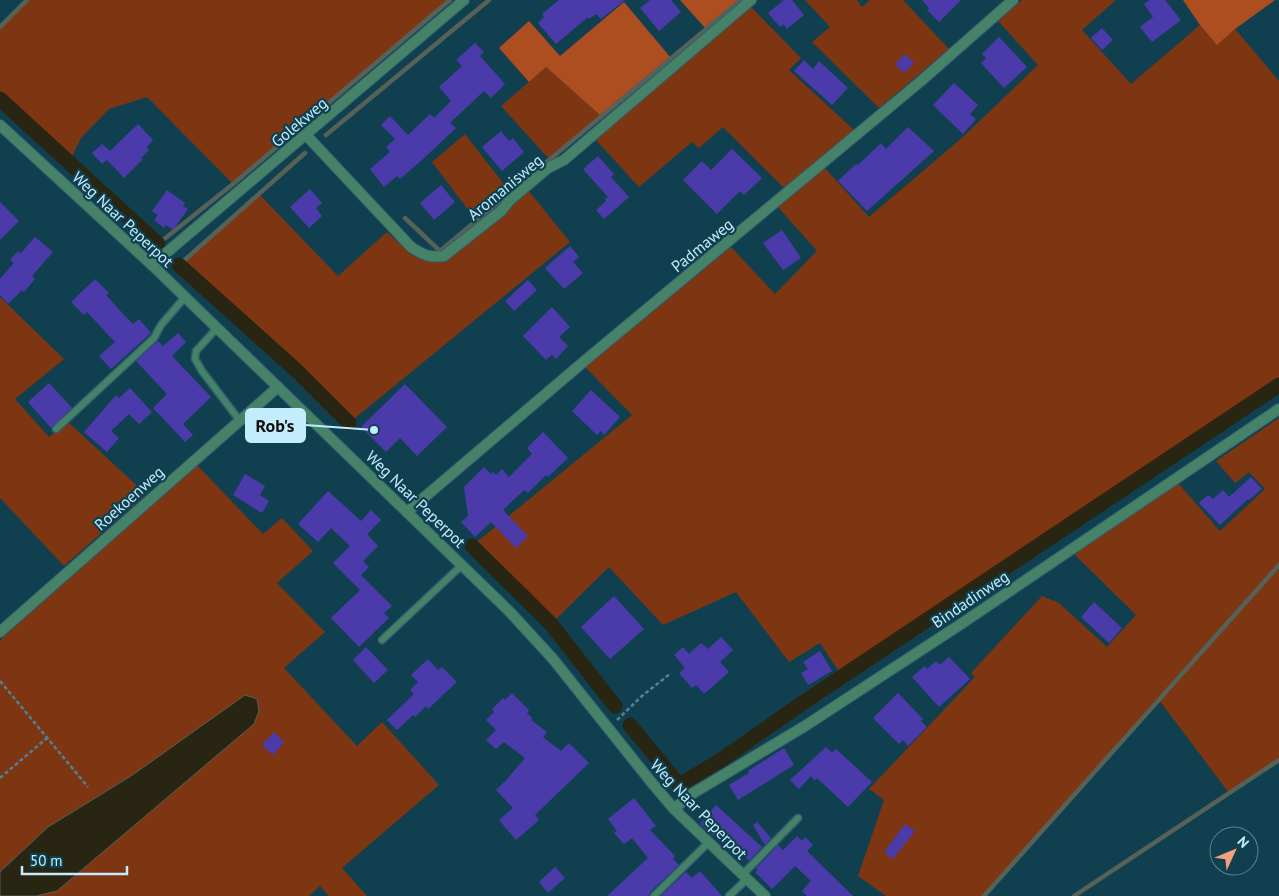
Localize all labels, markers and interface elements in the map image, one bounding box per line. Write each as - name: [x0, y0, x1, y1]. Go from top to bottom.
- street label: Golekweg: [267, 93, 331, 151]
- street label: Aromanisweg: [463, 150, 547, 224]
- street label: Weg Naar Peperpot: [68, 167, 178, 271]
- street label: Padmaweg: [667, 214, 737, 276]
- callout: Rob's: [246, 409, 305, 442]
- text: Rob's: [256, 414, 295, 437]
- street label: Weg Naar Peperpot: [362, 446, 471, 552]
- street label: Roekoenweg: [90, 462, 168, 534]
- street label: Bindadinweg: [928, 566, 1012, 632]
- street label: Weg Naar Peperpot: [646, 755, 752, 864]
- north arrow: [1209, 826, 1259, 876]
- text: N: [1234, 832, 1253, 852]
- scale bar: [22, 844, 128, 876]
- text: 50 m: [30, 851, 63, 870]

